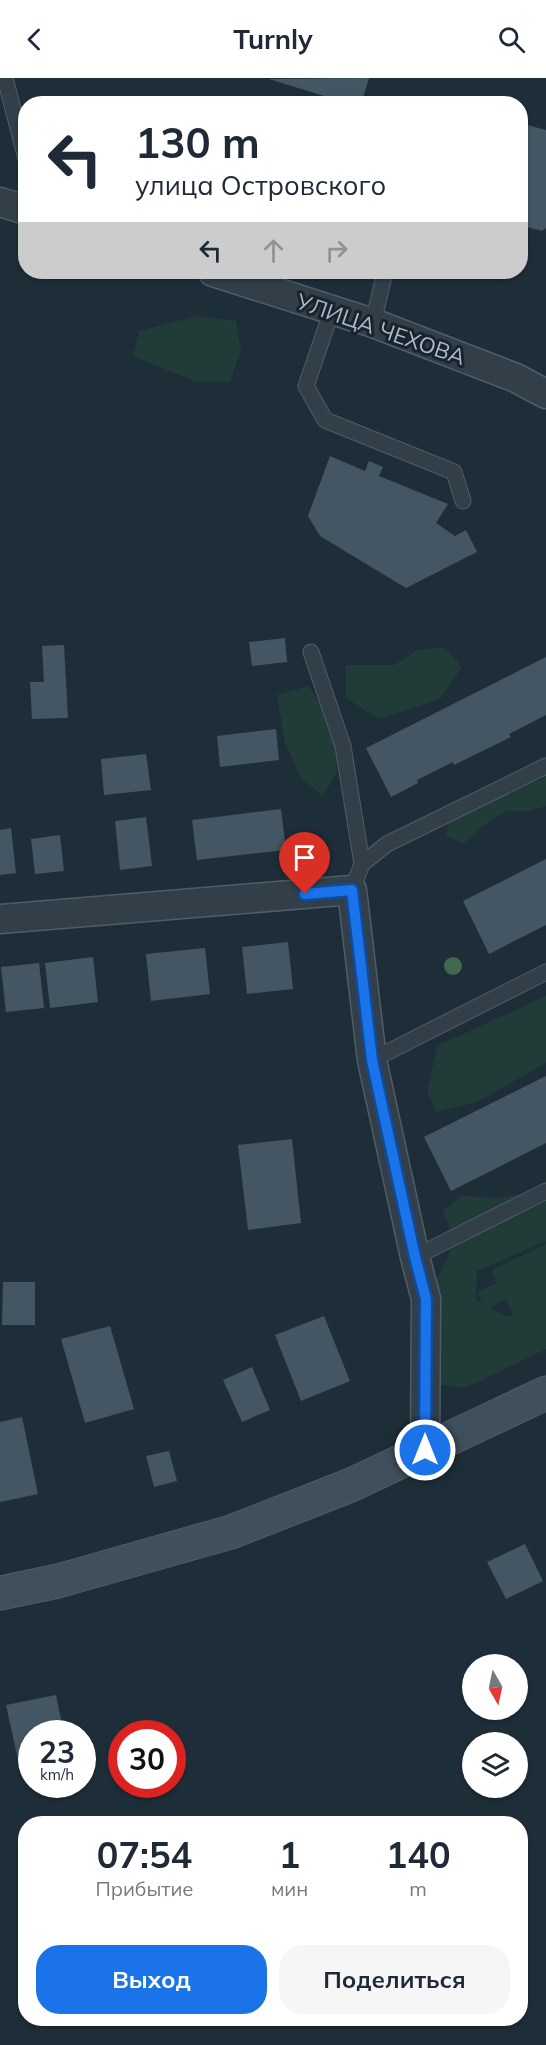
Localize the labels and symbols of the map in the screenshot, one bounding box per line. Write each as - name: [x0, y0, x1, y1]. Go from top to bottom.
- street label: УЛИЦА ЧЕХОВА: [292, 287, 469, 371]
- pin: [279, 832, 330, 894]
- position arrow: [393, 1418, 457, 1482]
- north arrow: [462, 1654, 528, 1720]
- speed limit sign: 30: [108, 1720, 186, 1798]

